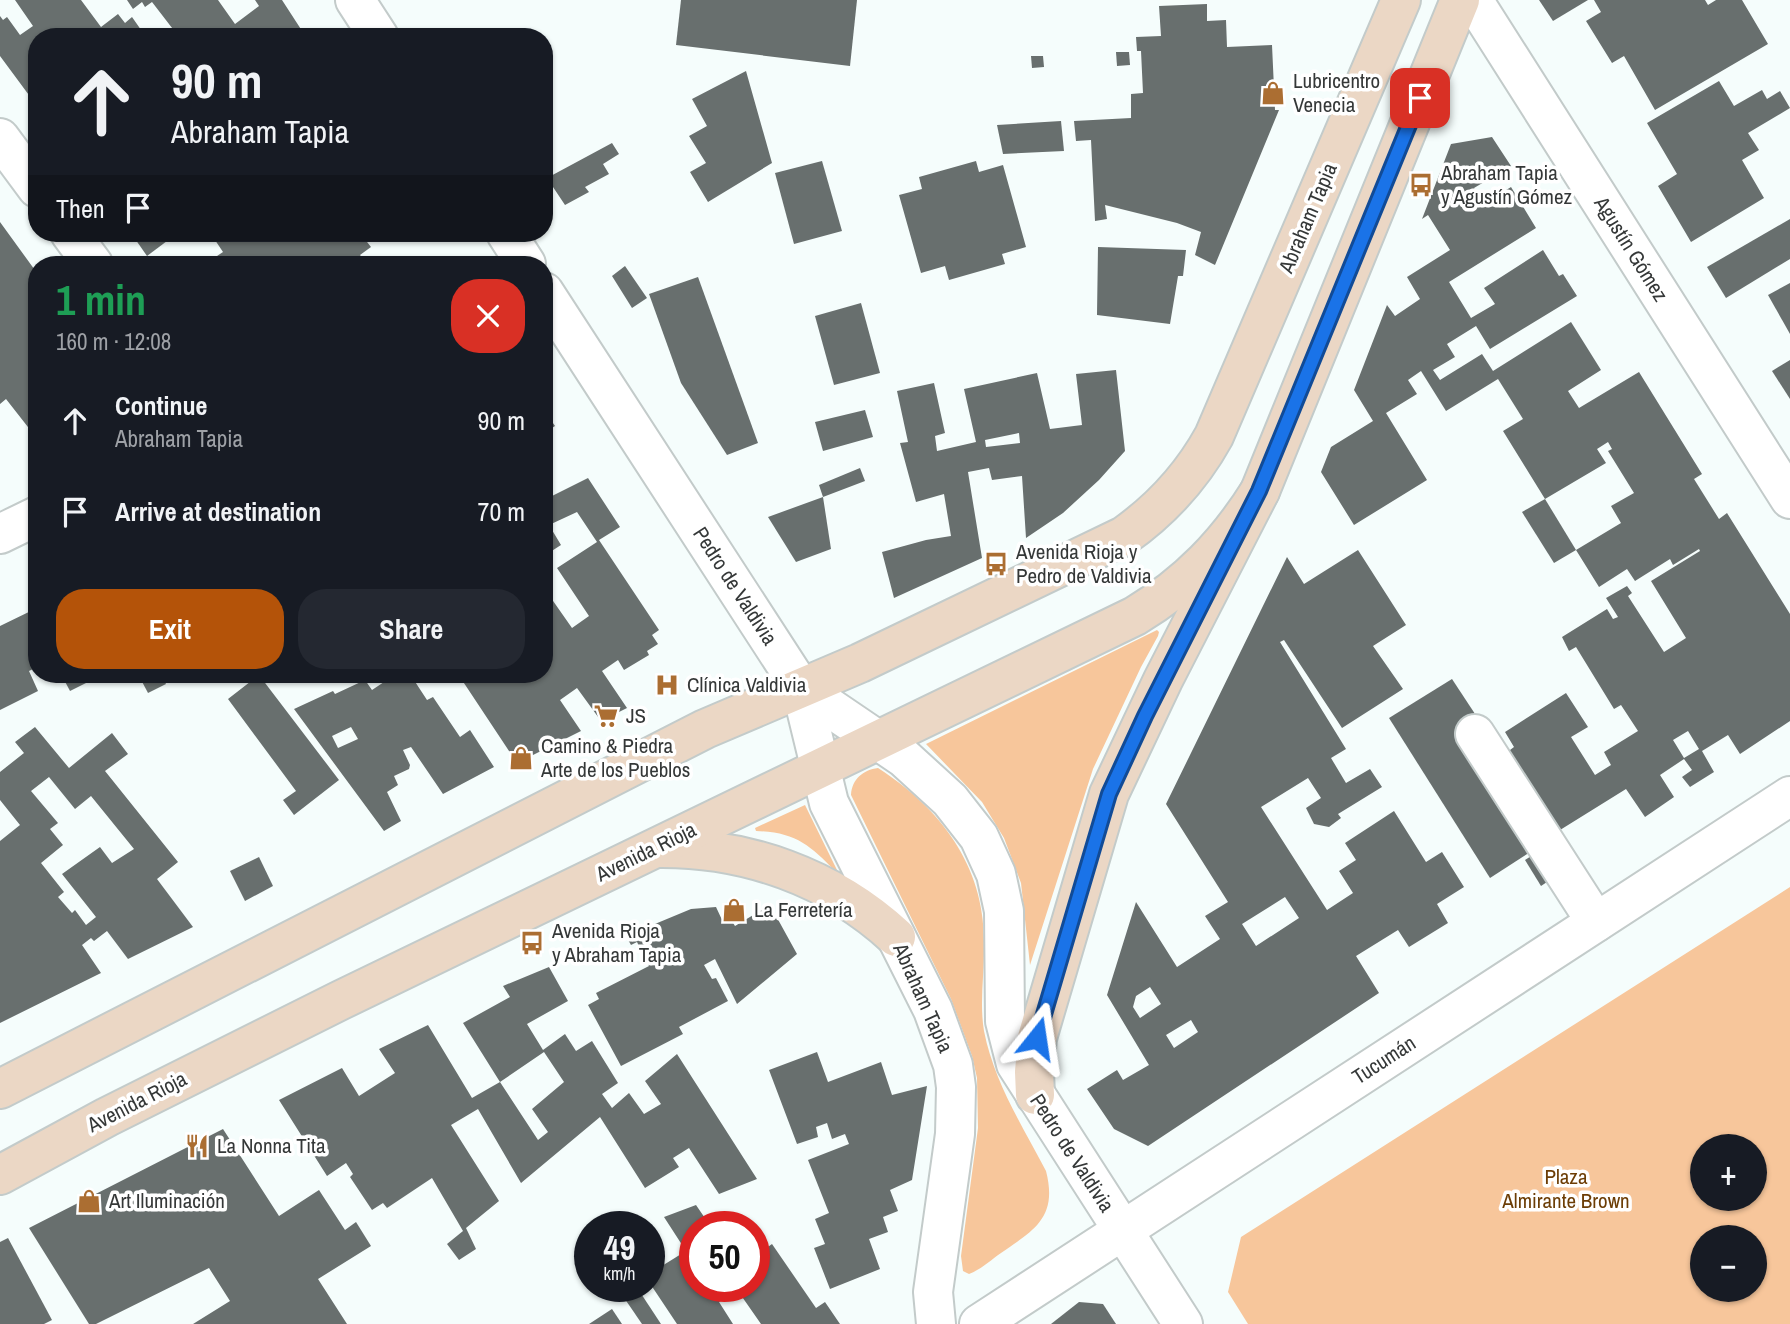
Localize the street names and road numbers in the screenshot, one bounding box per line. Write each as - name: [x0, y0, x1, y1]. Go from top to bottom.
- street label: Abraham Tapia: [1271, 158, 1344, 278]
- street label: Agustín Gómez: [1587, 190, 1675, 307]
- street label: Pedro de Valdivia: [686, 521, 785, 651]
- street label: Avenida Rioja: [590, 815, 701, 889]
- street label: Abraham Tapia: [886, 938, 961, 1057]
- street label: Tucumán: [1346, 1028, 1421, 1091]
- street label: Avenida Rioja: [81, 1064, 192, 1139]
- street label: Pedro de Valdivia: [1023, 1088, 1122, 1218]

